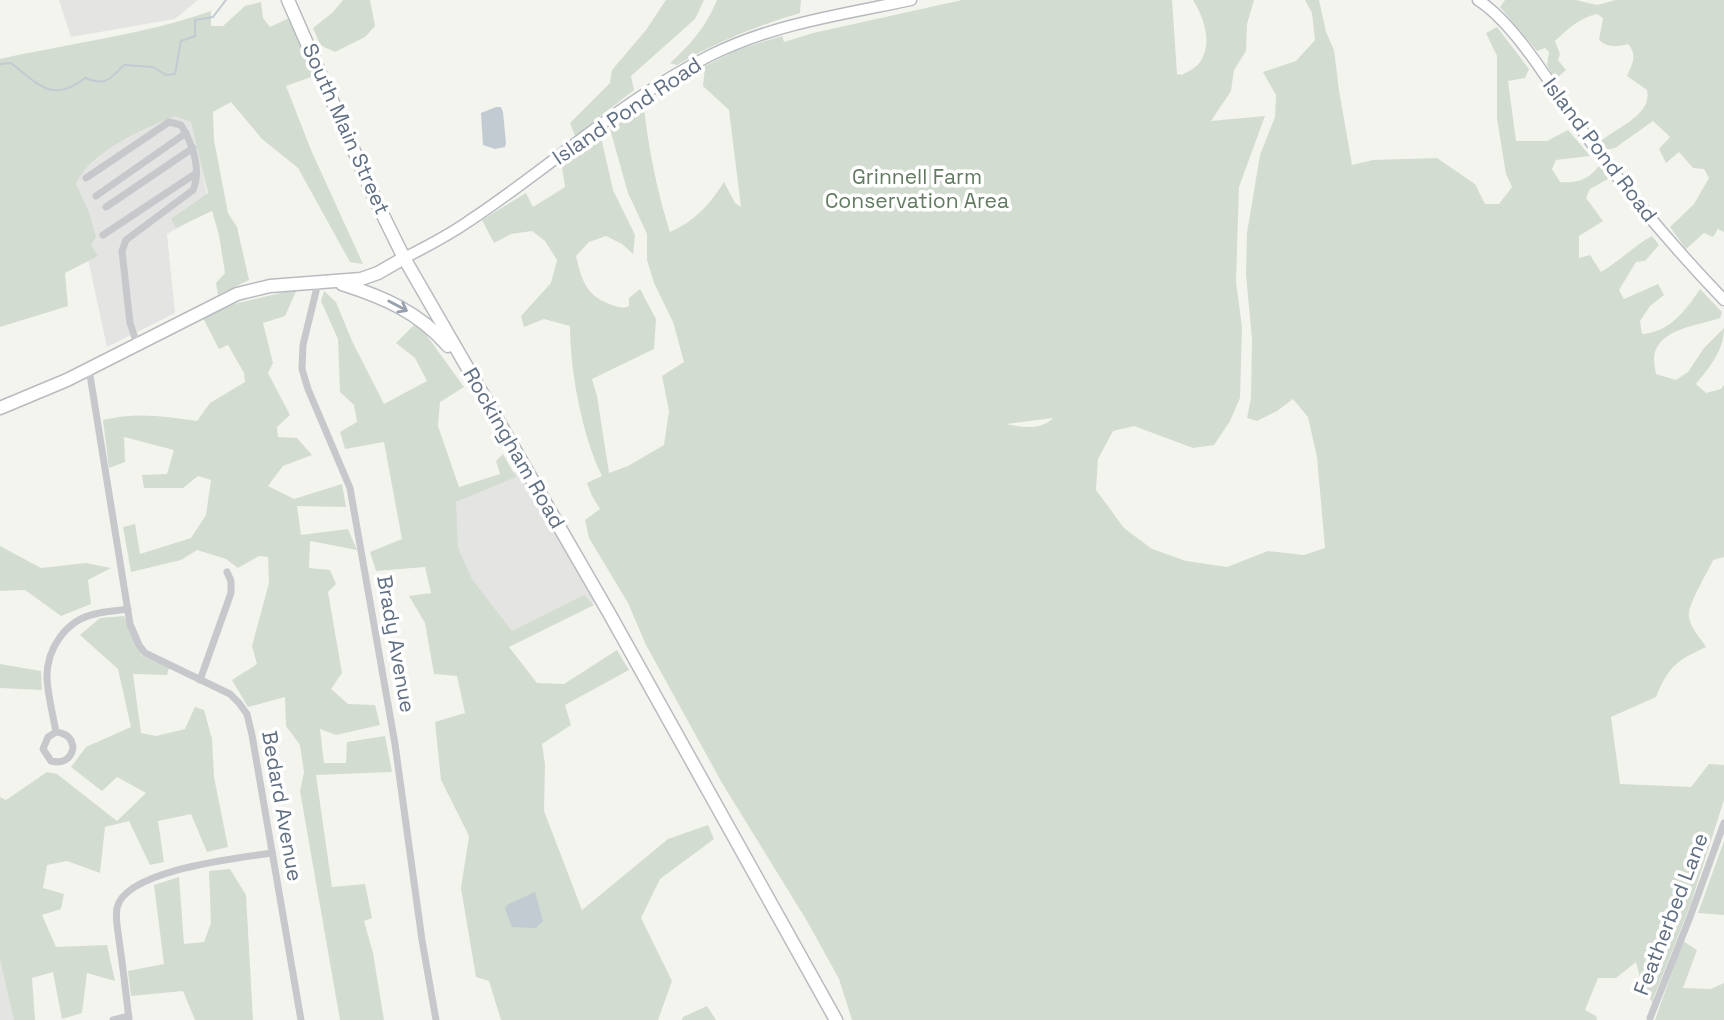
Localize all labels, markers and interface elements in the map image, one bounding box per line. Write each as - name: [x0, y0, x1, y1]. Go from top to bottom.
- street label: South Main Street: [297, 39, 396, 219]
- street label: Island Pond Road: [547, 51, 706, 170]
- street label: Island Pond Road: [1537, 72, 1663, 227]
- park label: Grinnell Farm Conservation Area: [825, 163, 1009, 214]
- one-way arrow: [388, 299, 408, 313]
- street label: Rockingham Road: [457, 362, 572, 533]
- street label: Brady Avenue: [371, 573, 422, 715]
- street label: Bedard Avenue: [256, 729, 309, 883]
- street label: Featherbed Lane: [1627, 829, 1714, 999]

